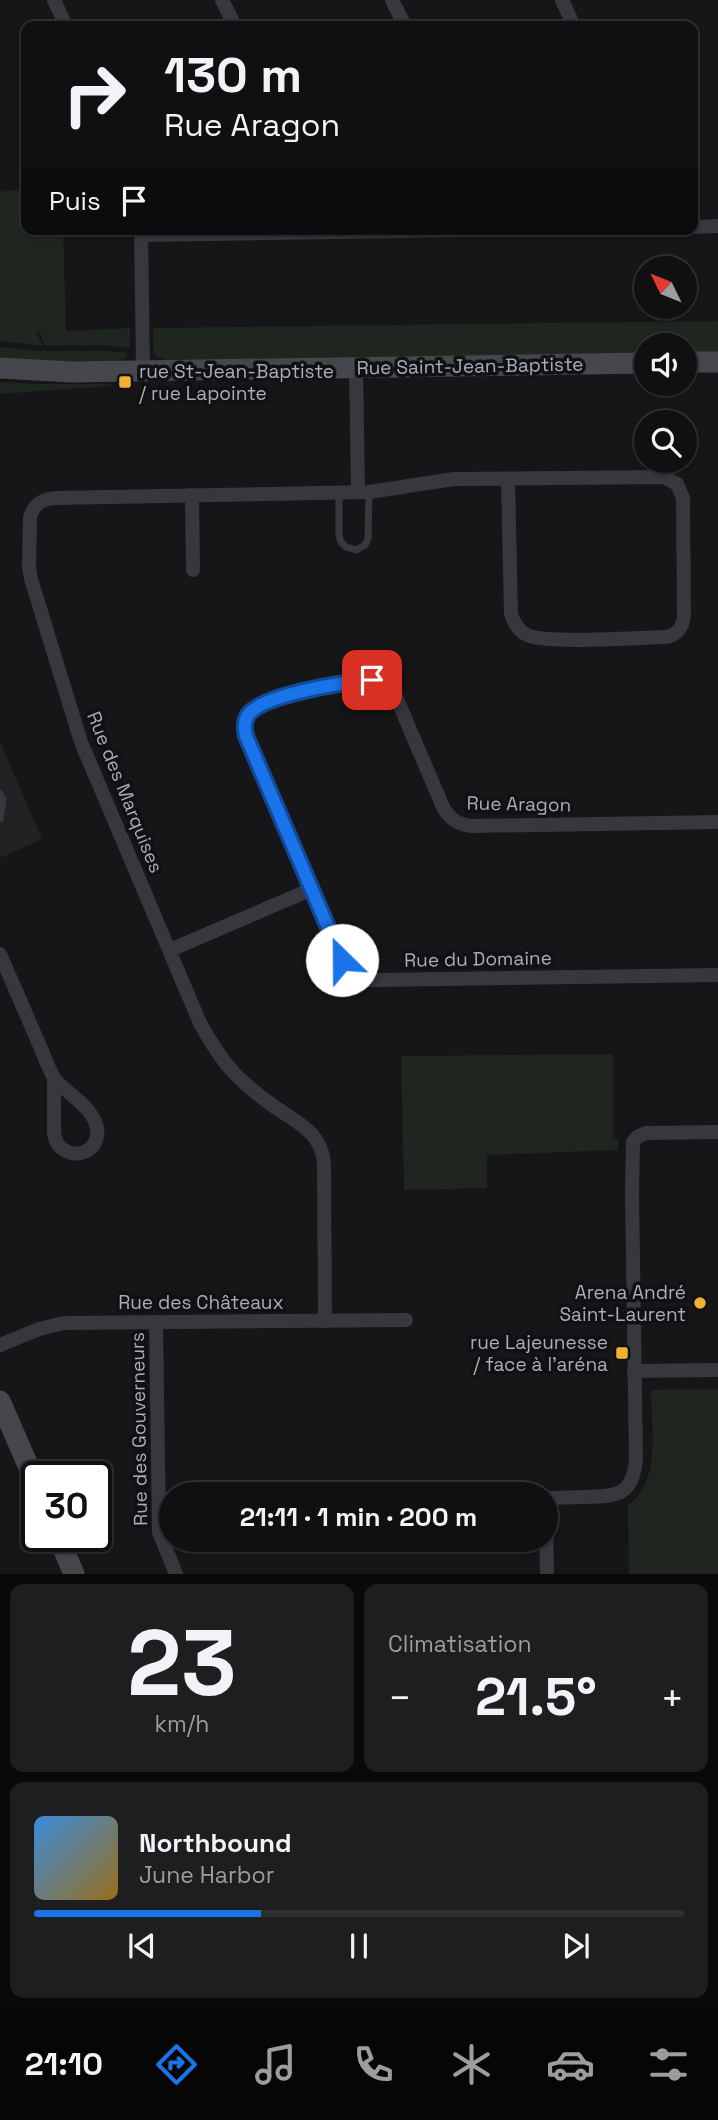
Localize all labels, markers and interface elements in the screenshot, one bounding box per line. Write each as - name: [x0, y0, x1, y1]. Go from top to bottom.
- text: 130 m: [164, 44, 302, 106]
- icon: right: [49, 49, 140, 140]
- text: Rue Aragon: [164, 105, 340, 145]
- icon: arrive: [115, 182, 153, 220]
- text: Puis: [49, 184, 101, 218]
- north arrow: [634, 256, 696, 318]
- map controls: [634, 256, 697, 473]
- button: sound: [634, 333, 697, 396]
- street label: Rue Saint-Jean-Baptiste: [356, 352, 584, 380]
- place label: rue St-Jean-Baptiste / rue Lapointe: [139, 359, 334, 406]
- marker: rue St-Jean-Baptiste / rue Lapointe: [117, 374, 133, 390]
- button: search: [634, 410, 697, 473]
- pin: [342, 650, 402, 710]
- icon: arrive: [353, 661, 391, 699]
- street label: Rue des Marquises: [81, 708, 169, 876]
- street label: Rue Aragon: [467, 791, 571, 817]
- position arrow: [305, 923, 379, 997]
- street label: Rue du Domaine: [404, 945, 552, 973]
- place label: Arena André Saint-Laurent: [559, 1280, 686, 1327]
- street label: Rue des Châteaux: [118, 1290, 284, 1315]
- marker: Arena André Saint-Laurent: [692, 1295, 708, 1311]
- place label: rue Lajeunesse / face à l'aréna: [470, 1330, 608, 1377]
- street label: Rue des Gouverneurs: [125, 1332, 153, 1526]
- marker: rue Lajeunesse / face à l'aréna: [614, 1345, 630, 1361]
- speed limit sign: 30: [21, 1461, 112, 1552]
- text: 21:11 · 1 min · 200 m: [240, 1500, 477, 1534]
- text: 23: [127, 1605, 237, 1722]
- text: Climatisation: [388, 1629, 532, 1659]
- text: 21.5°: [475, 1664, 597, 1730]
- text: −: [388, 1674, 412, 1722]
- text: +: [660, 1674, 684, 1722]
- text: km/h: [155, 1709, 209, 1739]
- text: Northbound: [139, 1826, 292, 1860]
- text: June Harbor: [139, 1860, 274, 1890]
- icon: previous: [123, 1927, 161, 1965]
- icon: pause: [340, 1927, 378, 1965]
- icon: next: [557, 1927, 595, 1965]
- icon: directions: [152, 2040, 201, 2089]
- icon: music: [251, 2040, 300, 2089]
- icon: phone: [349, 2040, 398, 2089]
- icon: climate: [447, 2040, 496, 2089]
- icon: car: [546, 2040, 595, 2089]
- icon: filters: [644, 2040, 693, 2089]
- text: 21:10: [25, 2044, 103, 2084]

